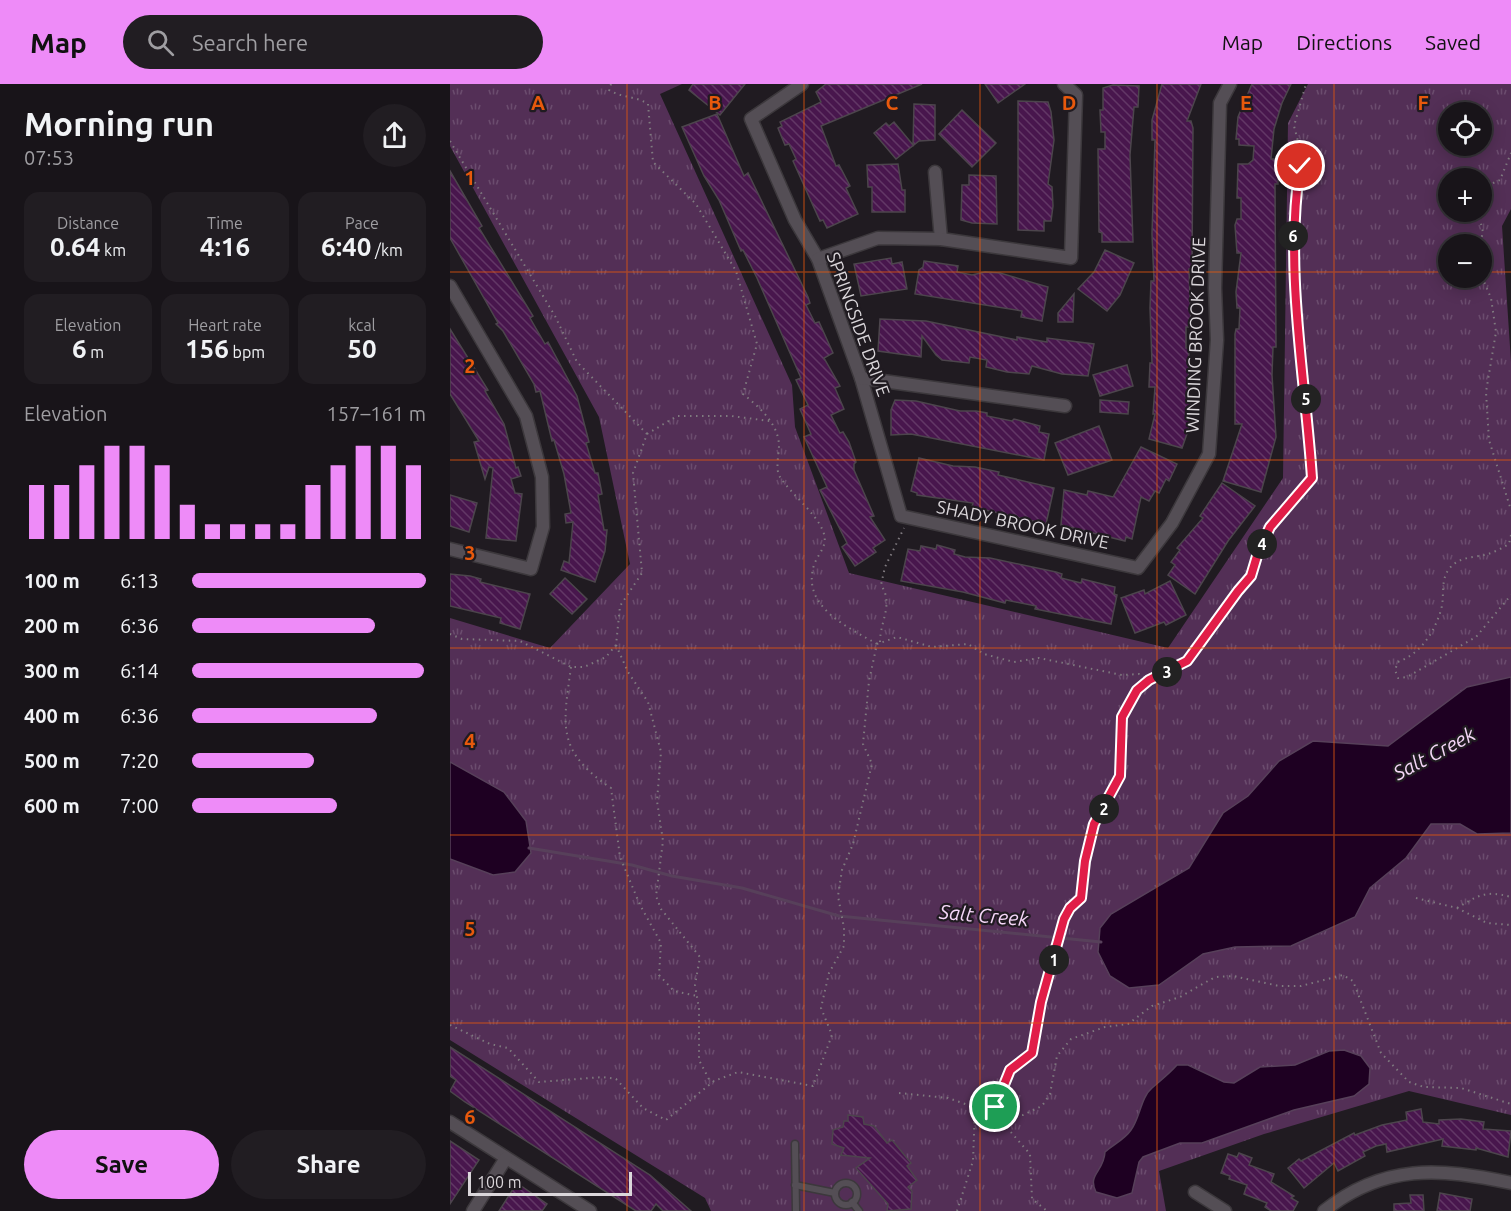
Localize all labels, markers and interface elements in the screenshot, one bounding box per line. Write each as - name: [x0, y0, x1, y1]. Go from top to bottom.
- search box: [123, 15, 543, 69]
- icon: search: [144, 26, 177, 59]
- text: Map: [30, 27, 87, 58]
- text: Search here: [192, 30, 308, 55]
- text: Map: [1222, 30, 1263, 54]
- text: Directions: [1296, 30, 1392, 54]
- text: Saved: [1425, 30, 1481, 54]
- text: A: [531, 91, 545, 114]
- text: B: [708, 91, 722, 114]
- text: C: [886, 91, 899, 114]
- text: D: [1062, 91, 1076, 114]
- text: E: [1240, 91, 1252, 114]
- text: F: [1417, 91, 1429, 114]
- map controls: [1438, 102, 1492, 288]
- button: locate: [1438, 102, 1492, 156]
- button: share: [363, 104, 426, 167]
- text: Morning run: [24, 105, 214, 142]
- pin: [1274, 140, 1325, 191]
- text: 07:53: [24, 146, 74, 169]
- icon: check: [1283, 149, 1316, 182]
- text: 1: [464, 166, 476, 189]
- button: +: [1438, 168, 1492, 222]
- text: Distance: [57, 214, 119, 232]
- text: Time: [207, 214, 243, 232]
- text: Pace: [345, 214, 379, 232]
- pin: 6: [1278, 221, 1308, 251]
- text: 6: [1288, 227, 1298, 245]
- text: 0.64: [50, 232, 100, 261]
- text: 4:16: [200, 232, 250, 261]
- text: 6:40: [321, 232, 371, 261]
- button: −: [1438, 234, 1492, 288]
- street label: WINDING BROOK DRIVE: [1182, 237, 1208, 433]
- text: km: [100, 241, 126, 259]
- text: /km: [371, 241, 403, 259]
- street label: SPRINGSIDE DRIVE: [824, 249, 894, 399]
- text: Elevation: [55, 316, 121, 334]
- text: Heart rate: [188, 316, 262, 334]
- text: kcal: [348, 316, 376, 334]
- text: 6: [72, 334, 87, 363]
- text: 156: [185, 334, 229, 363]
- text: 50: [347, 334, 377, 363]
- text: m: [87, 343, 104, 361]
- text: bpm: [229, 343, 265, 361]
- text: 2: [464, 354, 476, 377]
- pin: 5: [1291, 384, 1321, 414]
- text: 5: [1301, 390, 1311, 408]
- text: Elevation: [24, 402, 107, 425]
- text: 157–161 m: [327, 402, 426, 425]
- street label: SHADY BROOK DRIVE: [935, 496, 1111, 552]
- pin: 4: [1247, 529, 1277, 559]
- text: 4: [1257, 535, 1267, 553]
- text: 3: [464, 541, 476, 564]
- text: 100 m: [24, 569, 80, 592]
- text: 6:13: [120, 569, 159, 592]
- text: 200 m: [24, 614, 80, 637]
- text: 6:36: [120, 614, 159, 637]
- pin: 3: [1152, 657, 1182, 687]
- text: 300 m: [24, 659, 80, 682]
- text: 6:14: [120, 659, 159, 682]
- text: 3: [1162, 663, 1172, 681]
- text: 400 m: [24, 704, 80, 727]
- text: 6:36: [120, 704, 159, 727]
- water label: Salt Creek: [1388, 721, 1480, 785]
- text: 4: [464, 729, 476, 752]
- text: 500 m: [24, 749, 80, 772]
- text: 7:20: [120, 749, 159, 772]
- text: 600 m: [24, 794, 80, 817]
- text: 7:00: [120, 794, 159, 817]
- pin: 2: [1089, 794, 1119, 824]
- text: 2: [1099, 800, 1109, 818]
- water label: Salt Creek: [937, 900, 1030, 930]
- text: 5: [464, 917, 476, 940]
- pin: 1: [1039, 945, 1069, 975]
- text: 1: [1049, 951, 1059, 969]
- pin: [969, 1081, 1020, 1132]
- icon: arrive: [978, 1090, 1011, 1123]
- text: 6: [464, 1105, 476, 1128]
- button: Save: [24, 1130, 219, 1199]
- button: Share: [231, 1130, 426, 1199]
- scale bar: [468, 1169, 632, 1196]
- text: 100 m: [477, 1173, 522, 1191]

